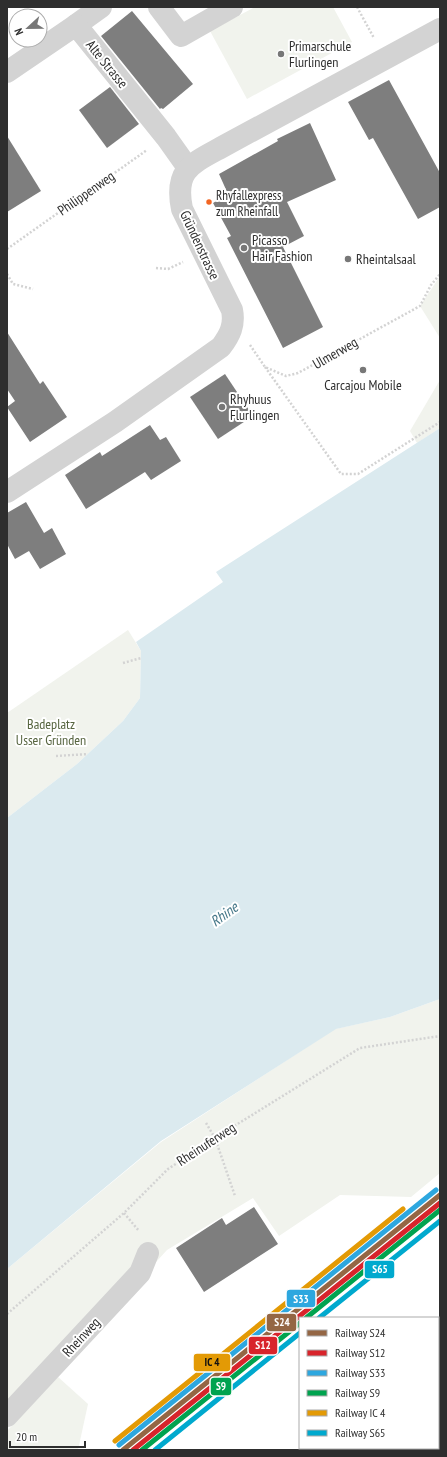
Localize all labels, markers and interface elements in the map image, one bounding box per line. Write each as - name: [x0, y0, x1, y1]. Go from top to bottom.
- north arrow: [8, 8, 48, 48]
- text: N: [11, 26, 26, 37]
- street label: Alte Strasse: [82, 36, 132, 92]
- place label: Primarschule Flurlingen: [289, 37, 352, 71]
- marker: Primarschule Flurlingen: [276, 49, 286, 59]
- street label: Philippenweg: [54, 167, 118, 219]
- place label: Rhyfallexpress zum Rheinfall: [216, 187, 281, 220]
- marker: Rhyfallexpress zum Rheinfall: [204, 197, 214, 207]
- street label: Gründenstrasse: [176, 208, 224, 283]
- place label: Picasso Hair Fashion: [252, 231, 312, 265]
- marker: Picasso Hair Fashion: [239, 243, 249, 253]
- place label: Rheintalsaal: [356, 250, 416, 268]
- marker: Rheintalsaal: [343, 254, 353, 264]
- street label: Ulmerweg: [309, 333, 361, 373]
- marker: Carcajou Mobile: [358, 365, 368, 375]
- place label: Carcajou Mobile: [324, 376, 402, 394]
- place label: Rhyhuus Flurlingen: [230, 390, 279, 424]
- marker: Rhyhuus Flurlingen: [217, 402, 227, 412]
- park label: Badeplatz Usser Gründen: [16, 715, 86, 749]
- water label: Rhine: [206, 897, 242, 930]
- street label: Rheinuferweg: [173, 1118, 239, 1170]
- line badge: S65: [364, 1260, 395, 1279]
- text: S65: [372, 1262, 388, 1276]
- line badge: S33: [286, 1289, 316, 1308]
- text: S33: [293, 1292, 309, 1306]
- street label: Rheinweg: [58, 1313, 104, 1361]
- line badge: S24: [266, 1313, 297, 1332]
- text: S24: [274, 1315, 290, 1329]
- legend: [299, 1317, 439, 1449]
- text: Railway S24: [335, 1325, 386, 1340]
- line badge: S12: [248, 1336, 278, 1355]
- text: S12: [255, 1338, 271, 1352]
- text: Railway S12: [335, 1345, 385, 1360]
- line badge: IC 4: [193, 1353, 231, 1372]
- text: IC 4: [205, 1355, 220, 1369]
- text: Railway S33: [335, 1365, 385, 1380]
- line badge: S9: [210, 1377, 232, 1396]
- text: S9: [216, 1379, 226, 1393]
- text: Railway S9: [335, 1385, 380, 1400]
- text: Railway IC 4: [335, 1405, 386, 1420]
- scale bar: [10, 1423, 85, 1449]
- text: Railway S65: [335, 1425, 385, 1440]
- text: 20 m: [16, 1429, 37, 1444]

